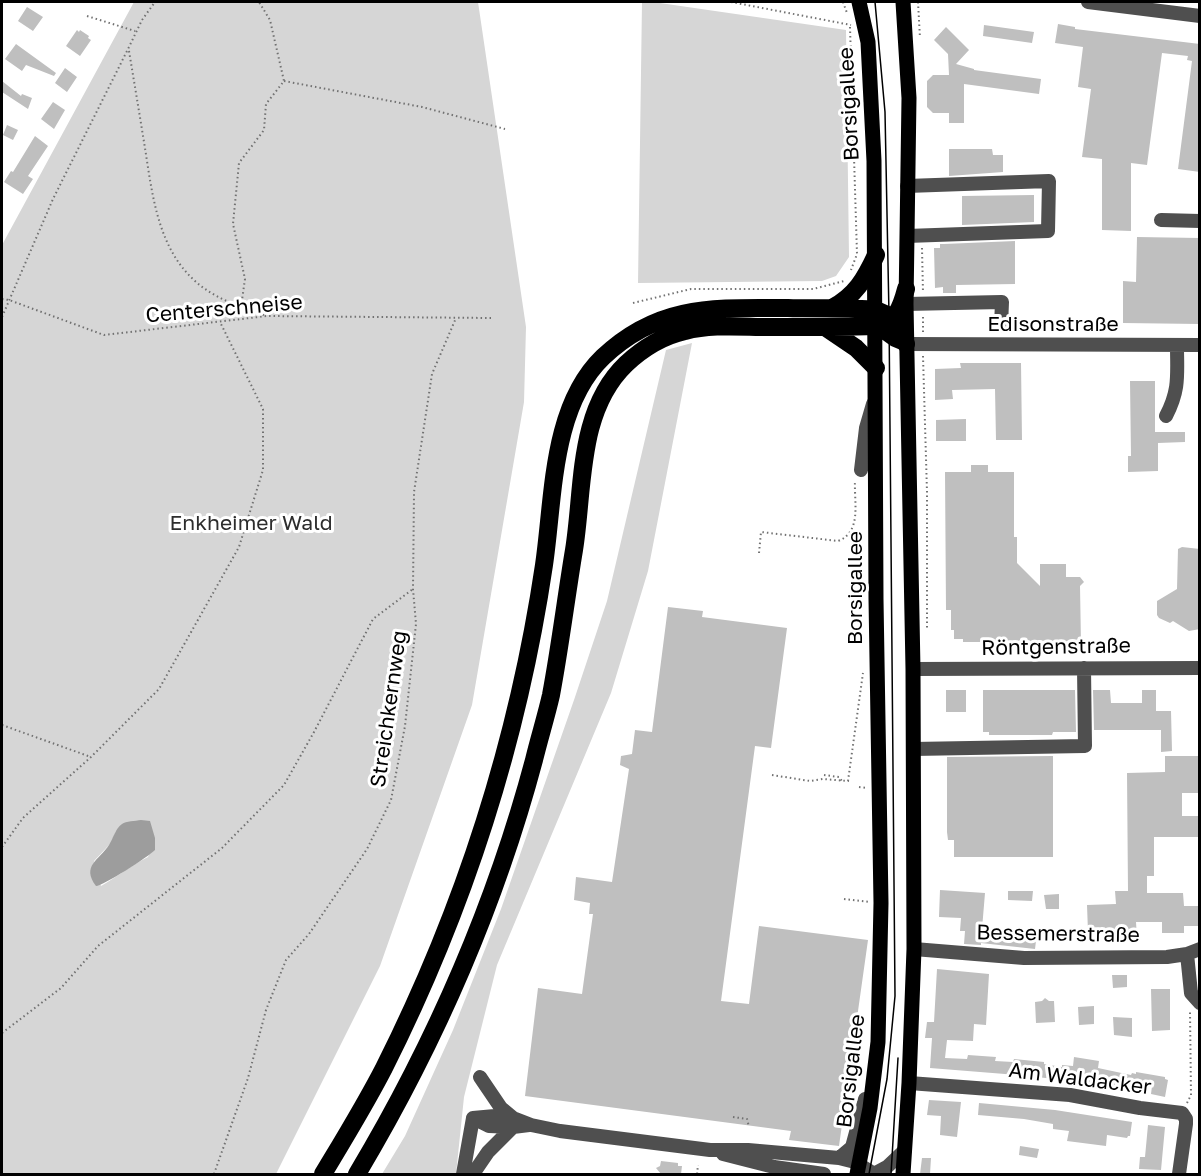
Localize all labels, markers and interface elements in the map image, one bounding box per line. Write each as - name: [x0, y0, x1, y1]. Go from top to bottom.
- street label: Borsigallee: [833, 46, 865, 162]
- street label: Centerschneise: [144, 290, 304, 328]
- street label: Edisonstraße: [987, 311, 1119, 337]
- park label: Enkheimer Wald: [169, 510, 333, 536]
- street label: Borsigallee: [842, 531, 868, 645]
- street label: Streichkernweg: [366, 629, 412, 789]
- street label: Röntgenstraße: [981, 633, 1131, 661]
- street label: Bessemerstraße: [976, 920, 1140, 948]
- street label: Borsigallee: [832, 1013, 870, 1129]
- street label: Am Waldacker: [1007, 1058, 1153, 1100]

